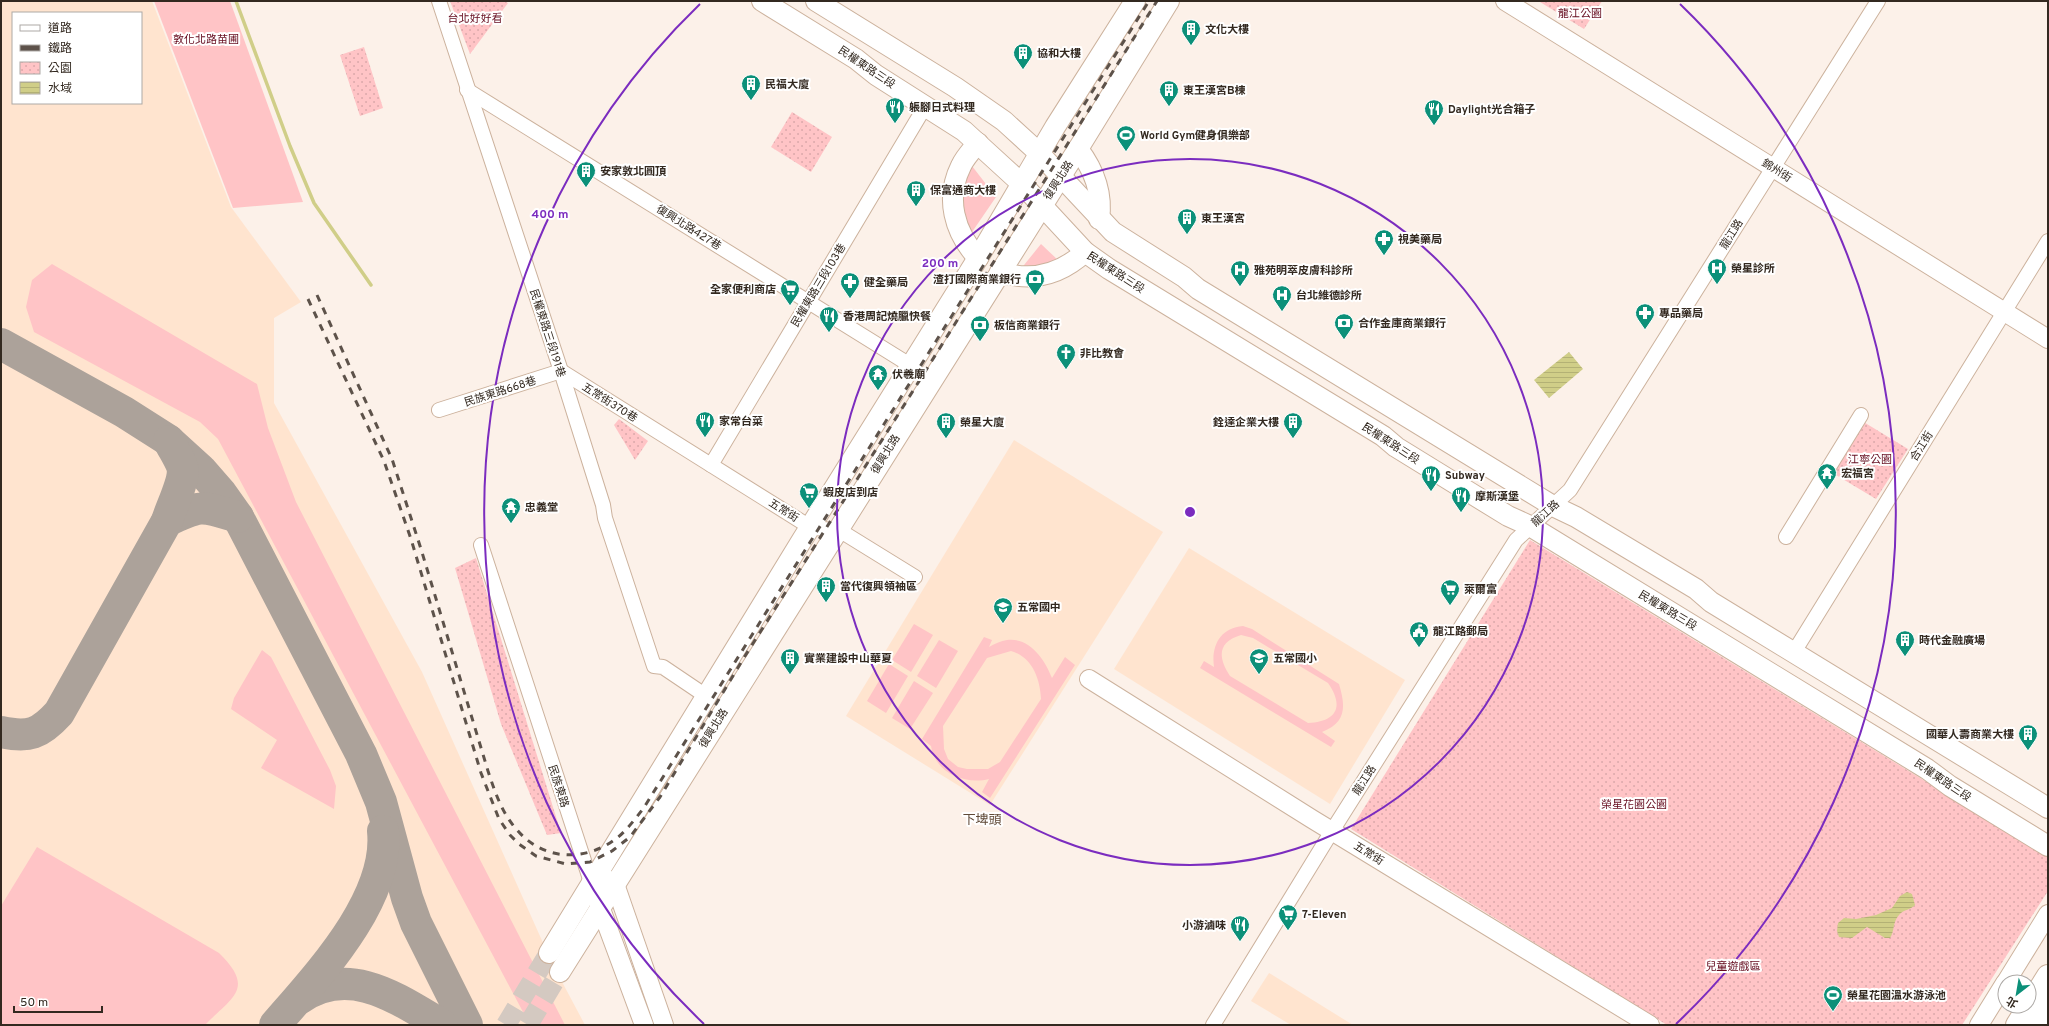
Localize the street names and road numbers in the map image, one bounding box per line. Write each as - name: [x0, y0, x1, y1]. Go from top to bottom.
- street label: 民權東路三段: [835, 44, 898, 92]
- street label: 錦州街: [1759, 156, 1794, 186]
- street label: 復興北路: [1041, 158, 1077, 203]
- street label: 復興北路427巷: [653, 202, 724, 253]
- street label: 龍江路: [1717, 217, 1747, 252]
- street label: 民權東路三段103巷: [788, 241, 849, 330]
- street label: 民權東路三段: [1084, 249, 1147, 297]
- street label: 民權東路三段191巷: [526, 288, 568, 379]
- street label: 民族東路668巷: [463, 374, 538, 410]
- street label: 五常街370巷: [579, 380, 640, 425]
- street label: 民權東路三段: [1359, 420, 1422, 468]
- street label: 合江街: [1907, 429, 1937, 464]
- street label: 復興北路: [868, 432, 903, 477]
- street label: 五常街: [766, 496, 801, 526]
- street label: 龍江路: [1529, 498, 1563, 530]
- street label: 民權東路三段: [1636, 588, 1699, 634]
- street label: 復興北路: [696, 706, 731, 751]
- street label: 民權東路三段: [1911, 757, 1974, 805]
- street label: 民族東路: [545, 763, 572, 809]
- street label: 龍江路: [1350, 763, 1380, 798]
- street label: 五常街: [1351, 839, 1386, 869]

